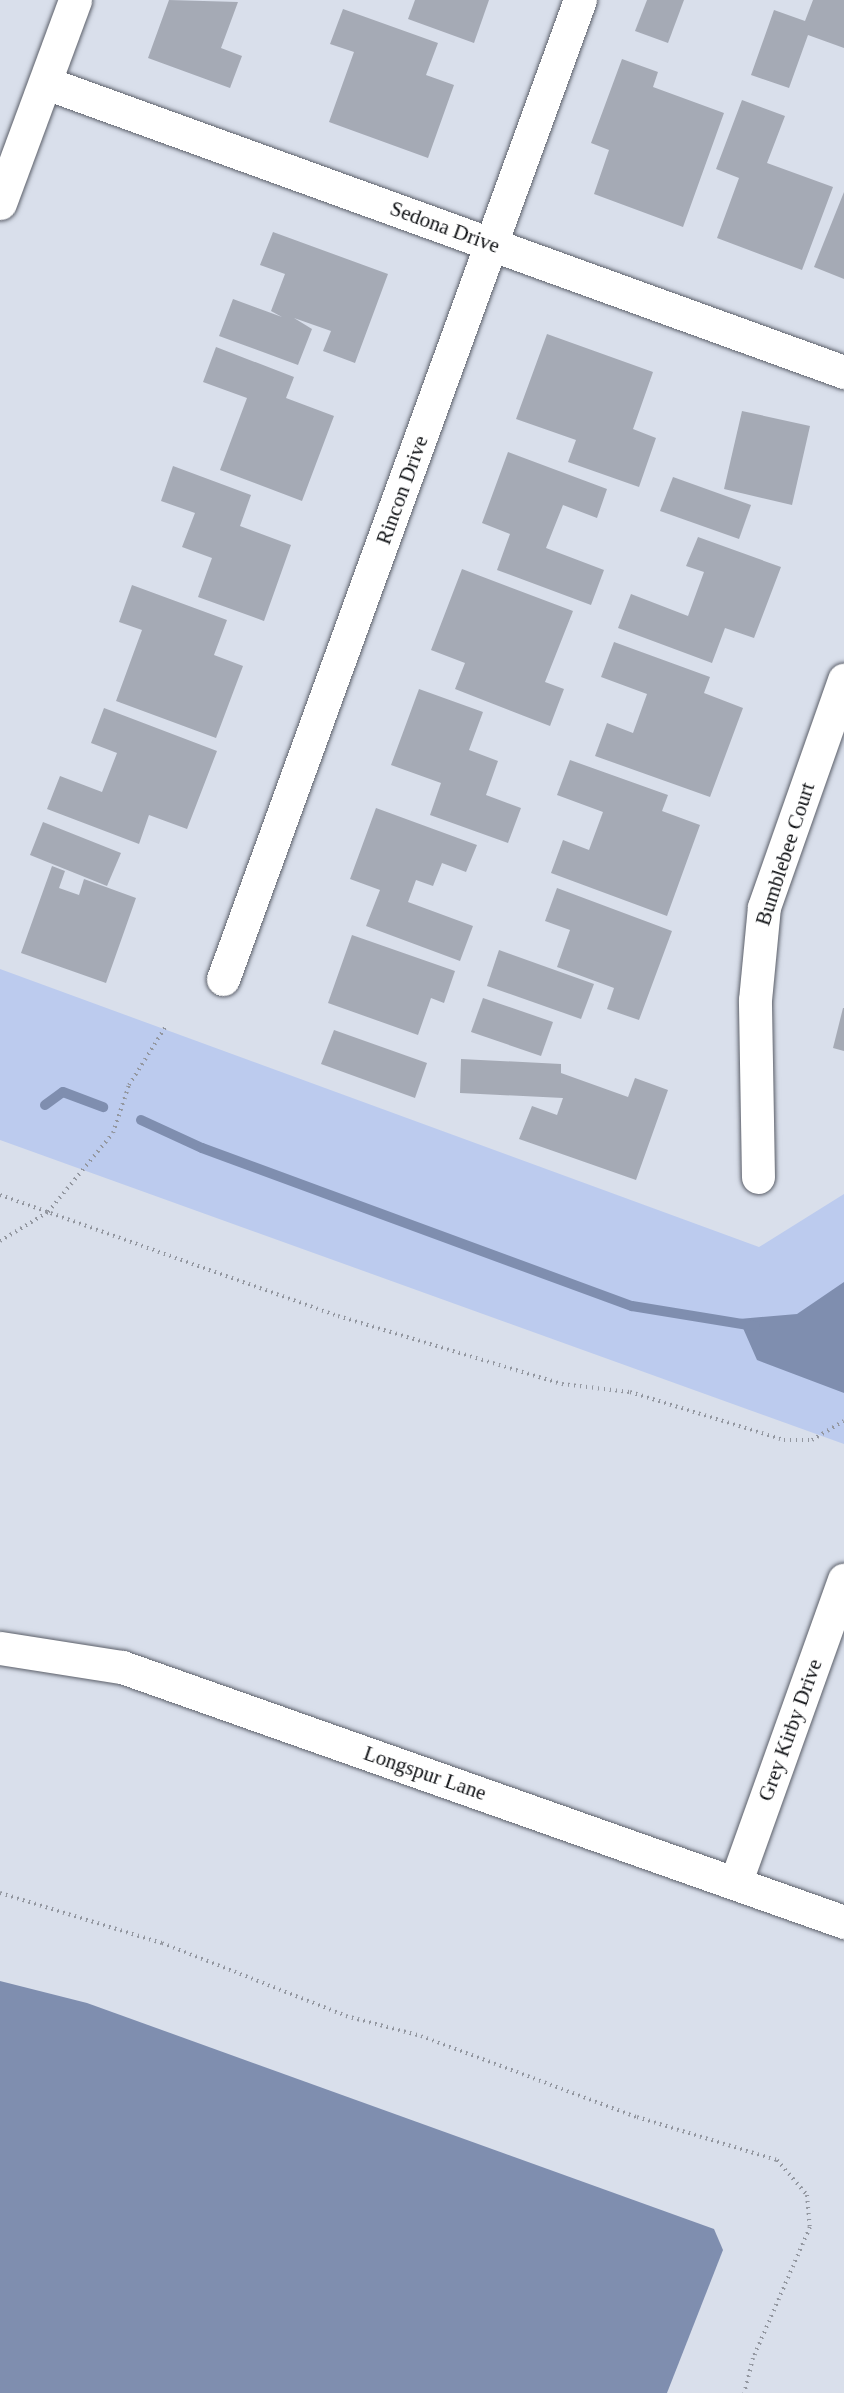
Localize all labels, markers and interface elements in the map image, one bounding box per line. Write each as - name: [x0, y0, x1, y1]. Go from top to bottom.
- street label: Sedona Drive: [387, 196, 503, 258]
- street label: Rincon Drive: [371, 432, 433, 548]
- street label: Bumblebee Court: [750, 779, 820, 929]
- street label: Grey Kirby Drive: [753, 1656, 827, 1804]
- street label: Longspur Lane: [361, 1740, 489, 1806]

